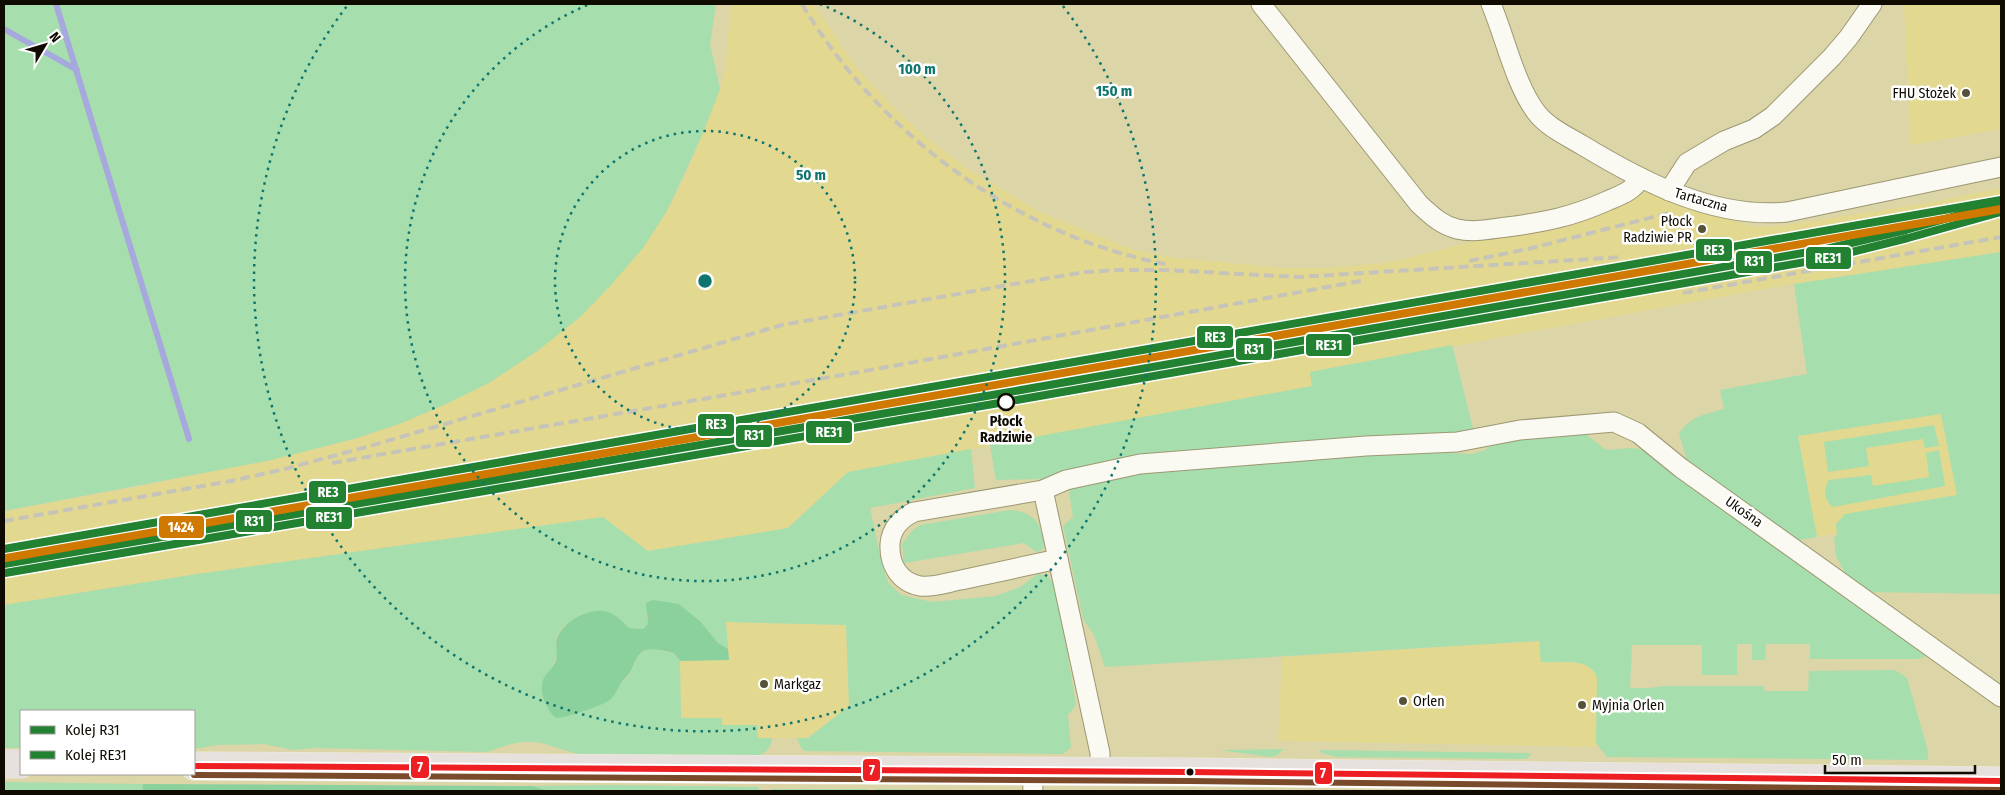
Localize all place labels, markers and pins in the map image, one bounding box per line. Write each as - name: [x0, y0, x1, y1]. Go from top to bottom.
- place label: FHU Stożek: [1892, 85, 1956, 102]
- marker: FHU Stożek: [1960, 87, 1972, 99]
- place label: Płock Radziwie PR: [1623, 213, 1692, 246]
- marker: Płock Radziwie PR: [1696, 223, 1708, 235]
- centre of rings: [696, 272, 714, 290]
- marker: Płock Radziwie: [997, 393, 1015, 411]
- place label: Płock Radziwie: [980, 413, 1032, 446]
- place label: Markgaz: [774, 676, 821, 693]
- marker: Markgaz: [758, 678, 770, 690]
- place label: Orlen: [1413, 693, 1445, 710]
- marker: Orlen: [1397, 695, 1409, 707]
- place label: Myjnia Orlen: [1592, 697, 1664, 714]
- marker: Myjnia Orlen: [1576, 699, 1588, 711]
- unlabelled marker: [1185, 767, 1195, 777]

